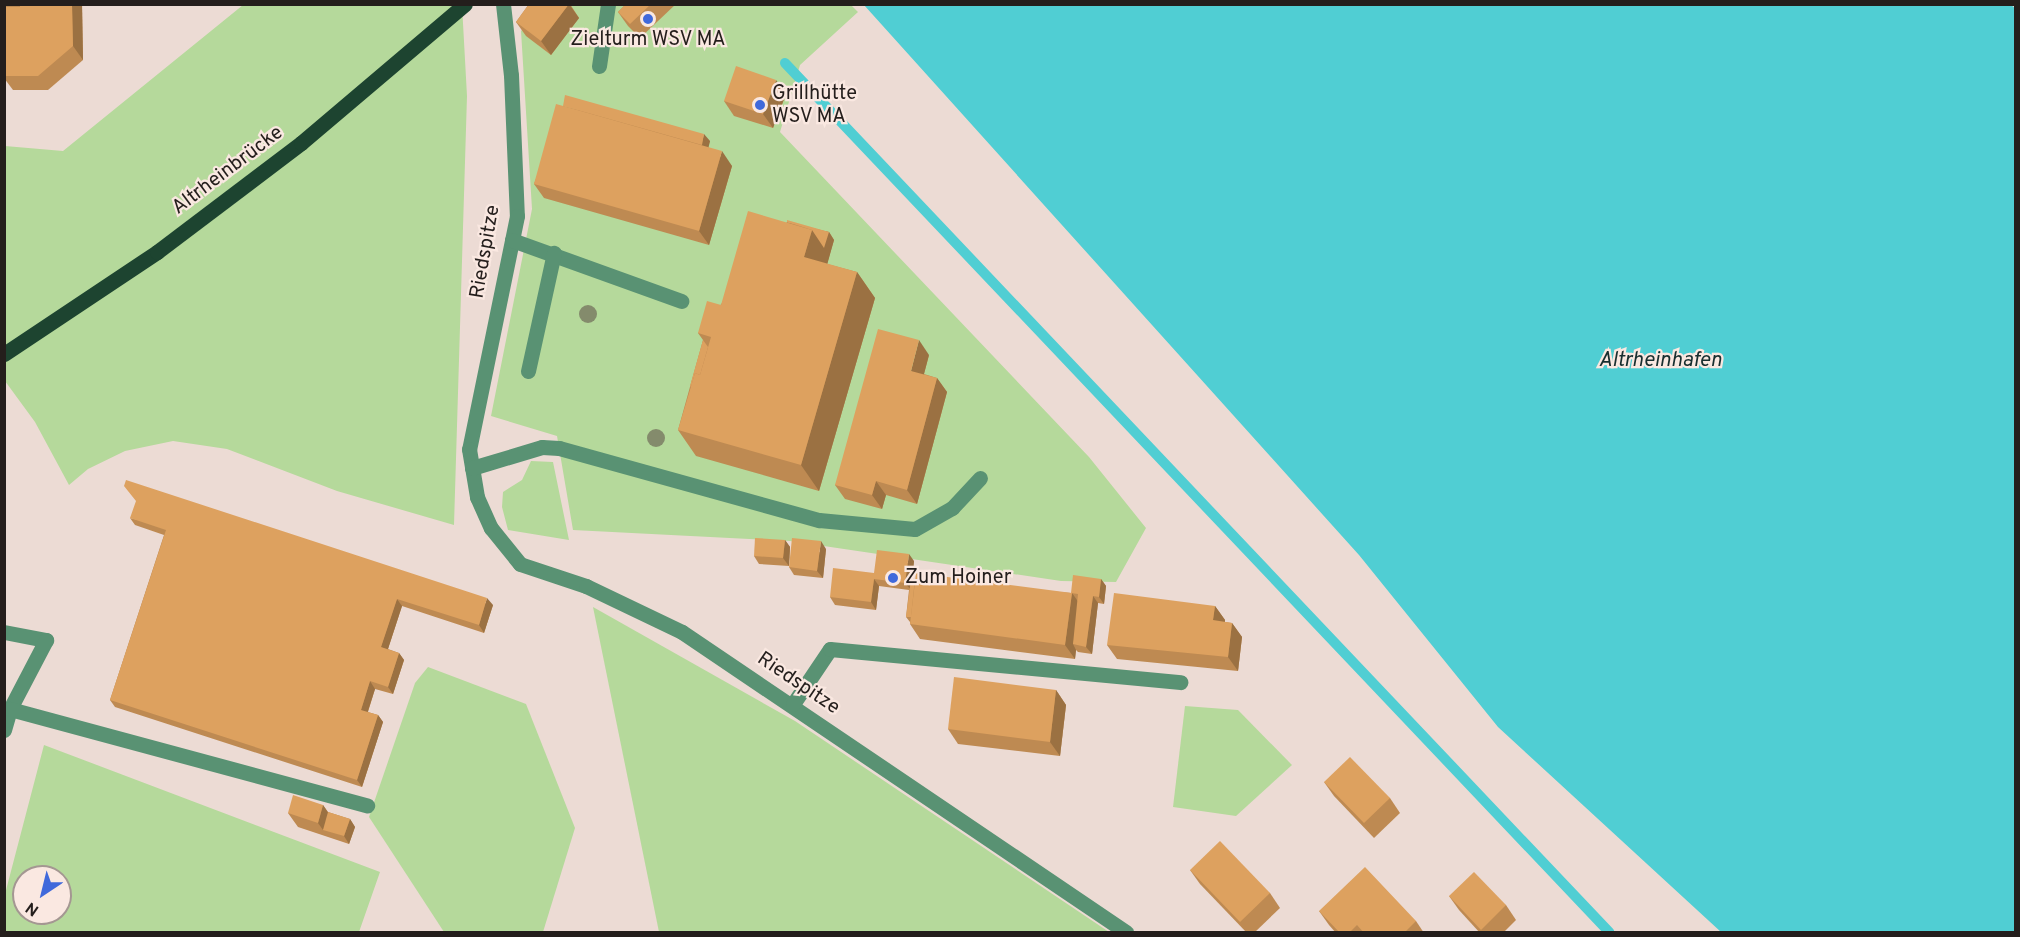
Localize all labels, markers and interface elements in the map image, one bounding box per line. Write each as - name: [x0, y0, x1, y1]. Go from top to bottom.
- marker: Zielturm WSV MA: [641, 12, 655, 26]
- place label: Zielturm WSV MA: [570, 28, 726, 52]
- place label: Grillhütte WSV MA: [772, 82, 857, 129]
- marker: Grillhütte WSV MA: [753, 98, 767, 112]
- street label: Altrheinbrücke: [168, 121, 288, 221]
- street label: Riedspitze: [466, 203, 506, 301]
- water label: Altrheinhafen: [1598, 348, 1722, 374]
- place label: Zum Hoiner: [905, 566, 1012, 590]
- marker: Zum Hoiner: [886, 571, 900, 585]
- street label: Riedspitze: [752, 648, 844, 720]
- north arrow: [12, 865, 72, 925]
- text: N: [22, 897, 43, 920]

